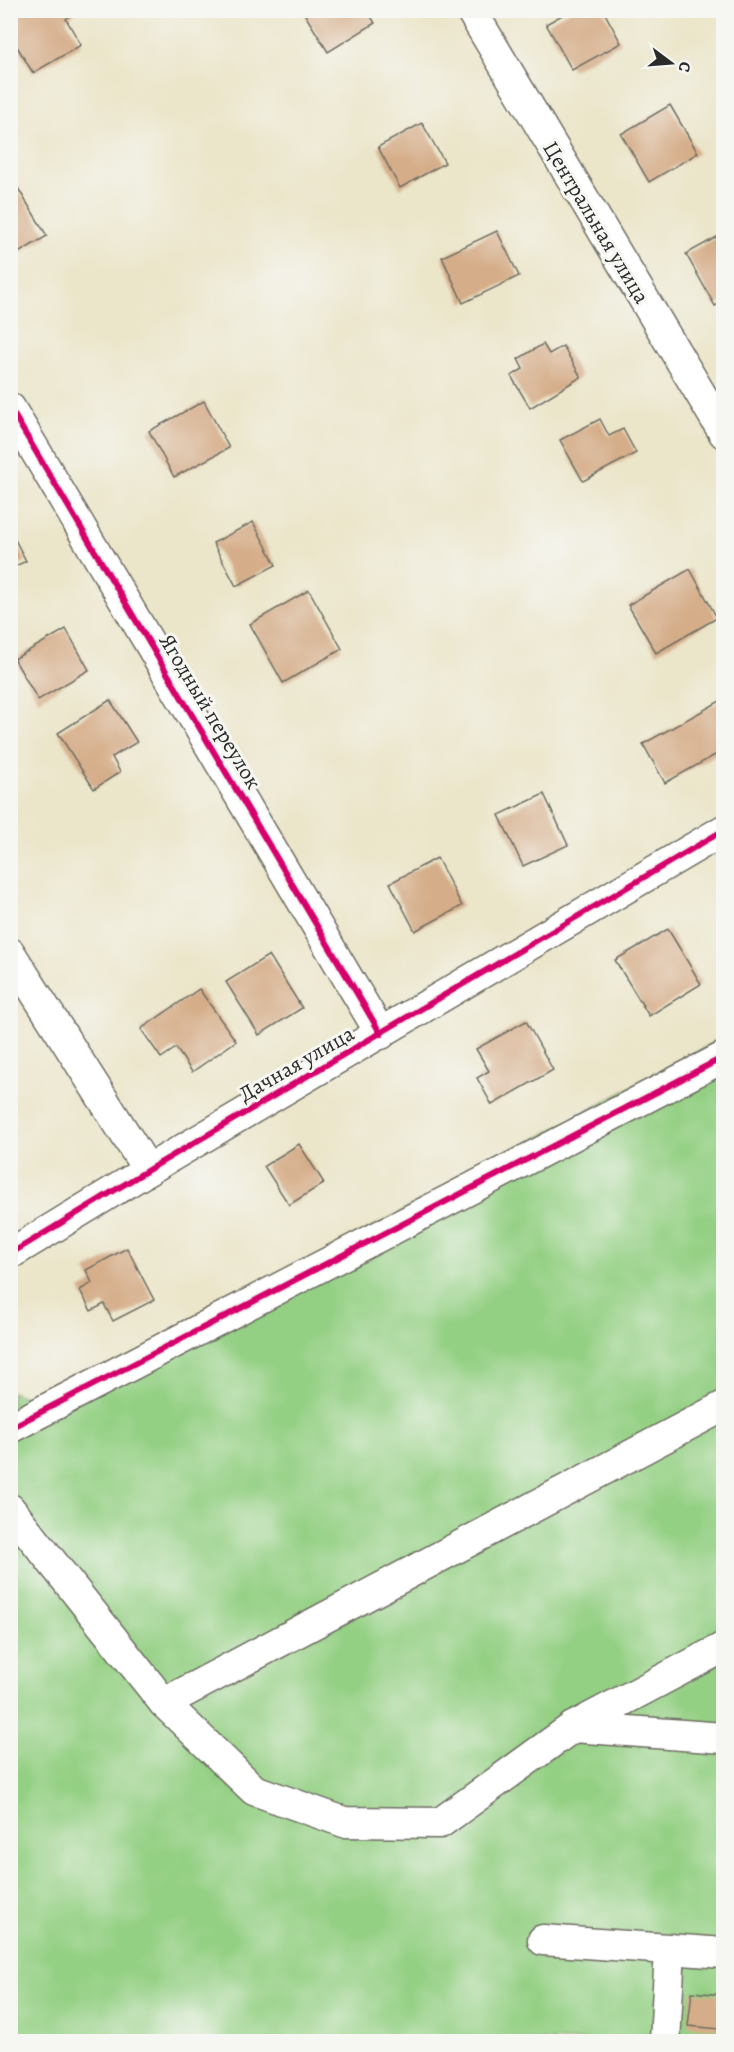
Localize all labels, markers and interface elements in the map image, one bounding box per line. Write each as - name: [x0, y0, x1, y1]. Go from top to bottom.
- north arrow: [641, 33, 701, 93]
- text: С: [672, 59, 696, 75]
- street label: Центральная улица: [536, 136, 657, 310]
- street label: Ягодный переулок: [152, 628, 269, 795]
- street label: Дачная улица: [233, 1018, 361, 1109]

